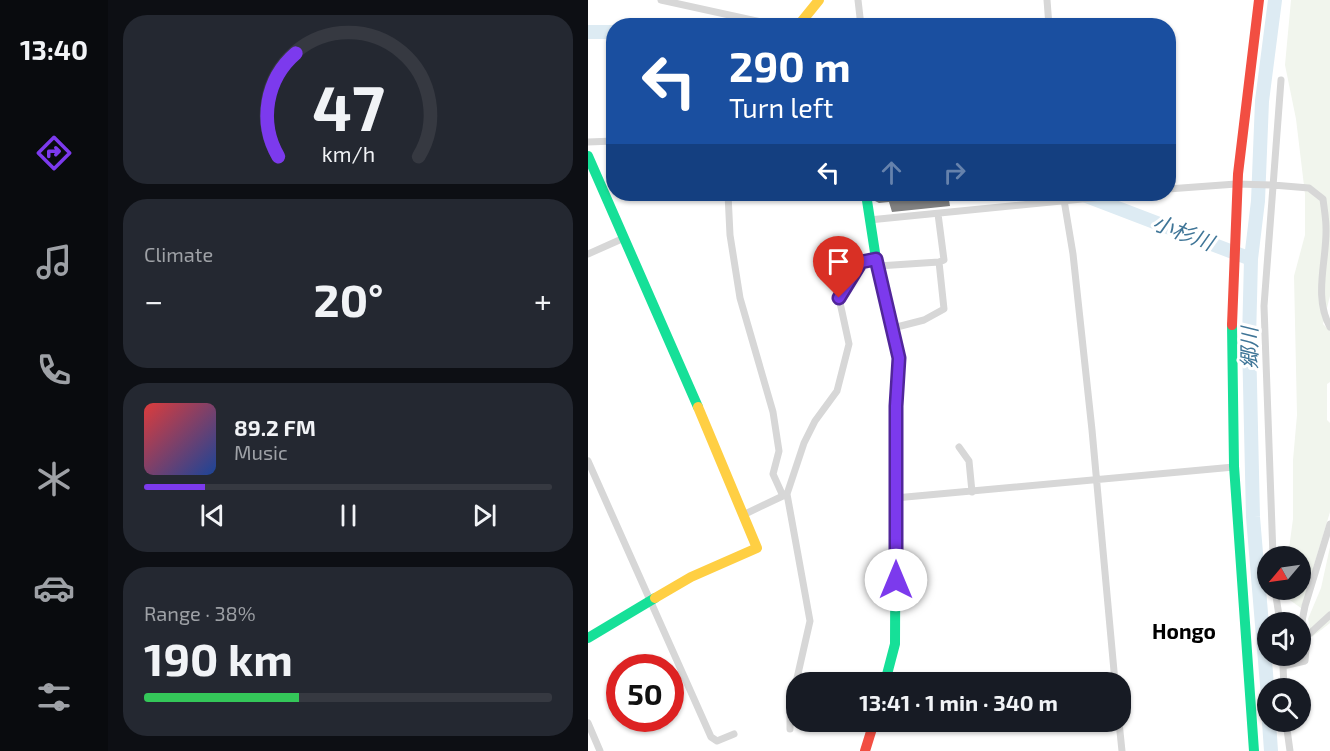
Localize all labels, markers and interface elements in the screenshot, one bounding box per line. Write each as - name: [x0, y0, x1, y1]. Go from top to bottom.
- text: 13:40: [20, 33, 88, 65]
- text: 290 m: [729, 40, 851, 90]
- icon: left: [630, 42, 708, 120]
- text: 47: [312, 69, 384, 144]
- text: Turn left: [729, 91, 833, 123]
- icon: directions: [33, 132, 75, 174]
- text: km/h: [321, 141, 375, 166]
- icon: left: [812, 156, 845, 189]
- icon: ahead: [875, 156, 908, 189]
- icon: right: [938, 156, 971, 189]
- water label: 小杉川: [1150, 209, 1219, 255]
- pin: [813, 236, 864, 298]
- icon: music: [33, 241, 75, 283]
- text: Climate: [144, 242, 213, 266]
- icon: arrive: [822, 245, 855, 278]
- text: 20°: [314, 272, 384, 326]
- text: −: [144, 280, 163, 320]
- text: +: [534, 280, 552, 320]
- water label: 郷川: [1236, 325, 1261, 369]
- icon: phone: [33, 349, 75, 391]
- text: 89.2 FM: [234, 414, 316, 440]
- text: Music: [234, 440, 288, 464]
- icon: climate: [33, 458, 75, 500]
- icon: previous: [196, 499, 229, 532]
- icon: pause: [332, 499, 365, 532]
- icon: next: [468, 499, 501, 532]
- north arrow: [1257, 546, 1311, 600]
- map controls: [1257, 546, 1311, 732]
- position arrow: [864, 548, 928, 612]
- icon: car: [33, 567, 75, 609]
- text: Range · 38%: [144, 601, 256, 625]
- button: sound: [1257, 612, 1311, 666]
- district label: Hongo: [1152, 618, 1216, 643]
- text: 190 km: [144, 631, 293, 685]
- speed limit sign: 50: [606, 654, 684, 732]
- icon: filters: [33, 676, 75, 718]
- button: search: [1257, 678, 1311, 732]
- text: 13:41 · 1 min · 340 m: [859, 689, 1058, 715]

